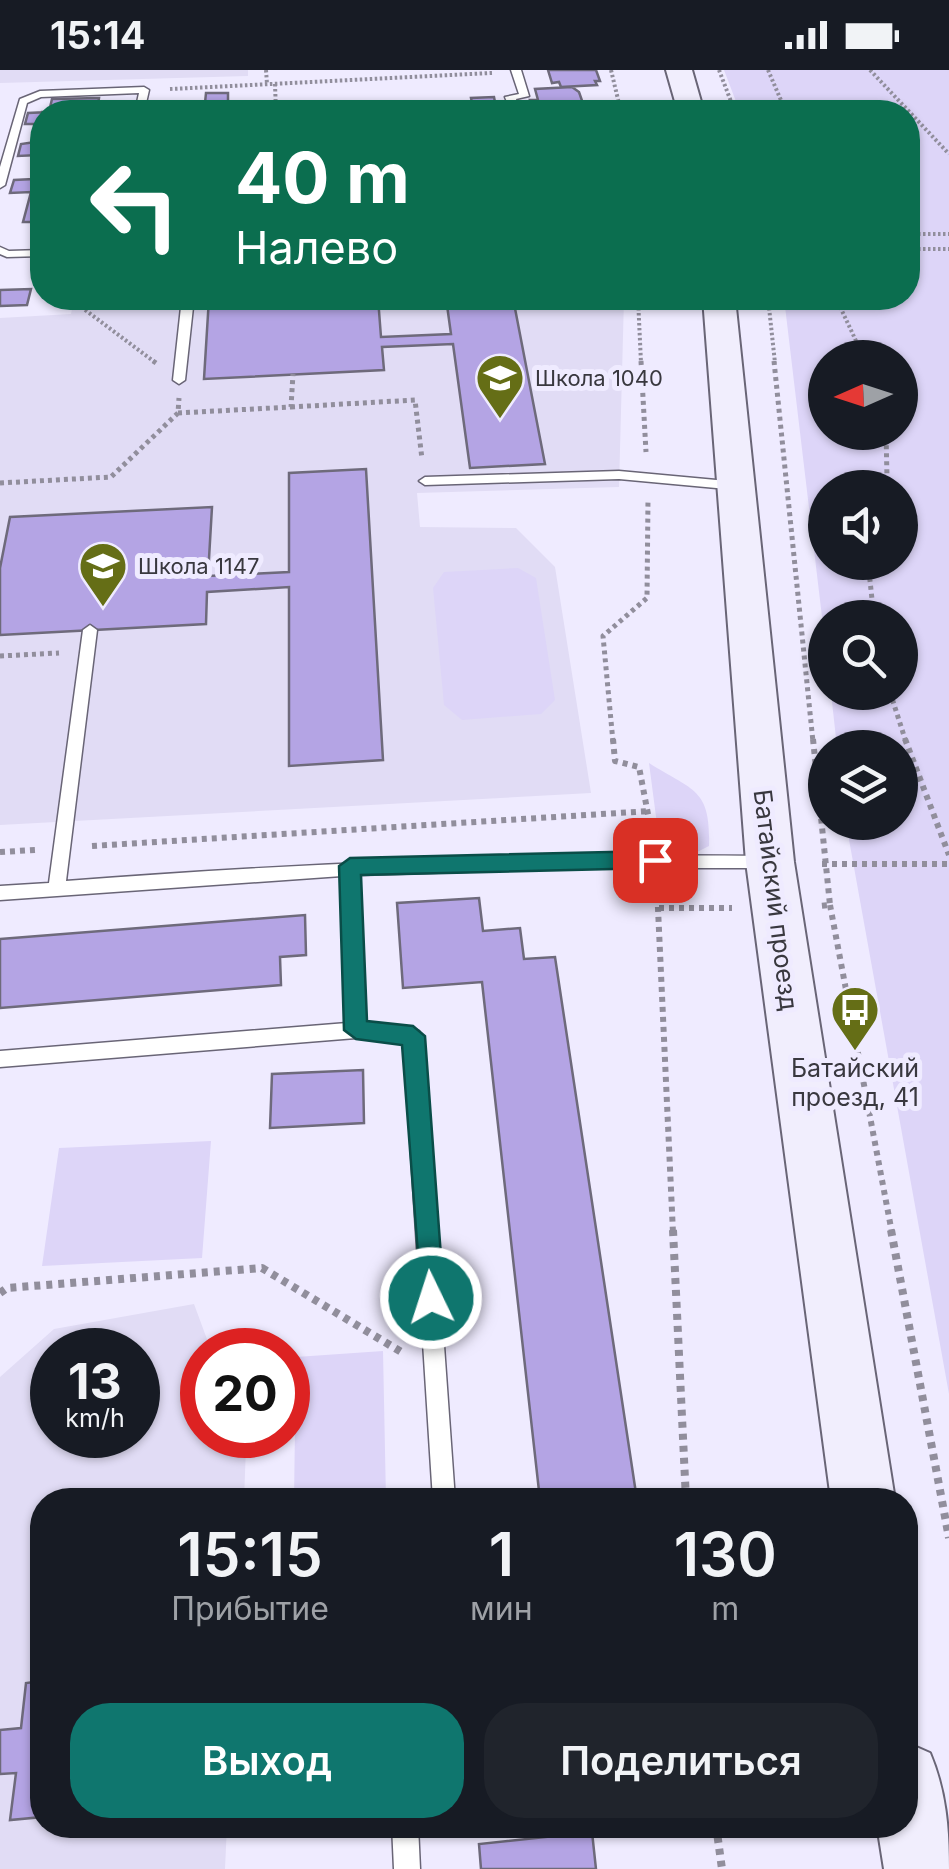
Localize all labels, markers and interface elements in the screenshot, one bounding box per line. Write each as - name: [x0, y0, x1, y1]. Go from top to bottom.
- text: 15:14: [50, 12, 145, 58]
- text: 40 m: [235, 135, 410, 220]
- icon: left: [70, 140, 200, 270]
- text: Налево: [235, 220, 398, 275]
- north arrow: [808, 340, 918, 450]
- map controls: [808, 340, 918, 840]
- school or university icon: Школа 1040: [474, 352, 526, 420]
- place label: Школа 1040: [535, 365, 663, 391]
- button: sound: [808, 470, 918, 580]
- school or university icon: Школа 1147: [77, 540, 129, 608]
- place label: Школа 1147: [138, 553, 259, 579]
- button: search: [808, 600, 918, 710]
- button: layers: [808, 730, 918, 840]
- street label: Батайский проезд: [748, 788, 804, 1012]
- pin: [613, 818, 698, 903]
- icon: arrive: [628, 833, 683, 888]
- bus stop icon: Батайский проезд, 41: [829, 984, 881, 1052]
- place label: Батайский проезд, 41: [791, 1053, 919, 1112]
- position arrow: [379, 1246, 483, 1350]
- speed limit sign: 20: [180, 1328, 310, 1458]
- text: 13: [68, 1351, 122, 1411]
- text: km/h: [65, 1403, 125, 1433]
- text: 15:15: [177, 1518, 323, 1590]
- text: 1: [489, 1518, 514, 1590]
- text: 130: [674, 1518, 777, 1590]
- text: Прибытие: [171, 1589, 329, 1628]
- text: мин: [470, 1589, 533, 1628]
- text: m: [711, 1589, 739, 1628]
- button: Выход: [70, 1703, 464, 1818]
- button: Поделиться: [484, 1703, 878, 1818]

